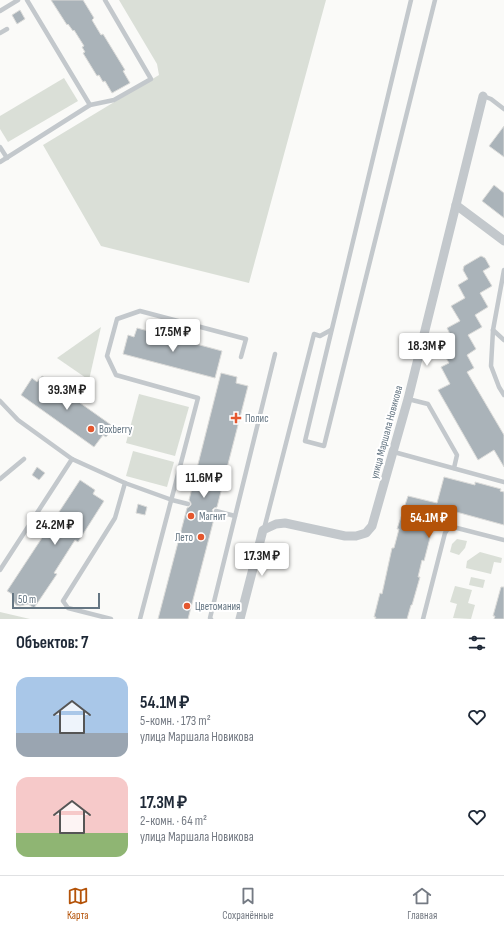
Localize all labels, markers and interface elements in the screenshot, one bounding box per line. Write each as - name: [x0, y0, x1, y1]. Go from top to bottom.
- pin: 17.5M ₽: [136, 319, 210, 353]
- text: 17.5M ₽: [155, 324, 191, 340]
- pin: 18.3M ₽: [390, 333, 464, 367]
- text: 18.3M ₽: [408, 338, 446, 354]
- pin: 39.3M ₽: [30, 377, 104, 411]
- text: 39.3M ₽: [48, 382, 86, 398]
- street label: улица Маршала Новикова: [368, 384, 405, 480]
- marker: Полис: [230, 412, 242, 424]
- place label: Полис: [245, 412, 269, 425]
- place label: Boxberry: [99, 423, 133, 436]
- marker: Boxberry: [86, 424, 96, 434]
- pin: 11.6M ₽: [167, 465, 241, 499]
- text: 11.6M ₽: [185, 470, 223, 486]
- pin: 54.1M ₽: [392, 505, 466, 539]
- place label: Магнит: [199, 510, 226, 523]
- text: 54.1M ₽: [410, 510, 448, 526]
- marker: Магнит: [186, 511, 196, 521]
- pin: 24.2M ₽: [18, 512, 92, 546]
- text: 24.2M ₽: [36, 517, 74, 533]
- place label: Лето: [175, 531, 193, 544]
- marker: Лето: [196, 532, 206, 542]
- pin: 17.3M ₽: [225, 543, 299, 577]
- text: 17.3M ₽: [244, 548, 280, 564]
- scale bar: [12, 591, 100, 610]
- text: 50 m: [18, 593, 36, 606]
- place label: Цветомания: [195, 600, 240, 613]
- marker: Цветомания: [182, 601, 192, 611]
- icon: filters: [466, 632, 488, 654]
- text: Объектов: 7: [16, 633, 88, 653]
- icon: home: [48, 693, 96, 741]
- text: 54.1M ₽: [140, 693, 189, 713]
- icon: heart: [466, 706, 488, 728]
- text: 5-комн. · 173 m²: [140, 713, 211, 729]
- text: улица Маршала Новикова: [140, 729, 254, 745]
- icon: home: [48, 793, 96, 841]
- text: 17.3M ₽: [140, 793, 187, 813]
- icon: heart: [466, 806, 488, 828]
- text: 2-комн. · 64 m²: [140, 813, 207, 829]
- text: улица Маршала Новикова: [140, 829, 254, 845]
- tab: Карта: [67, 885, 89, 922]
- tab: Сохранённые: [222, 885, 274, 922]
- tab: Главная: [407, 885, 437, 922]

